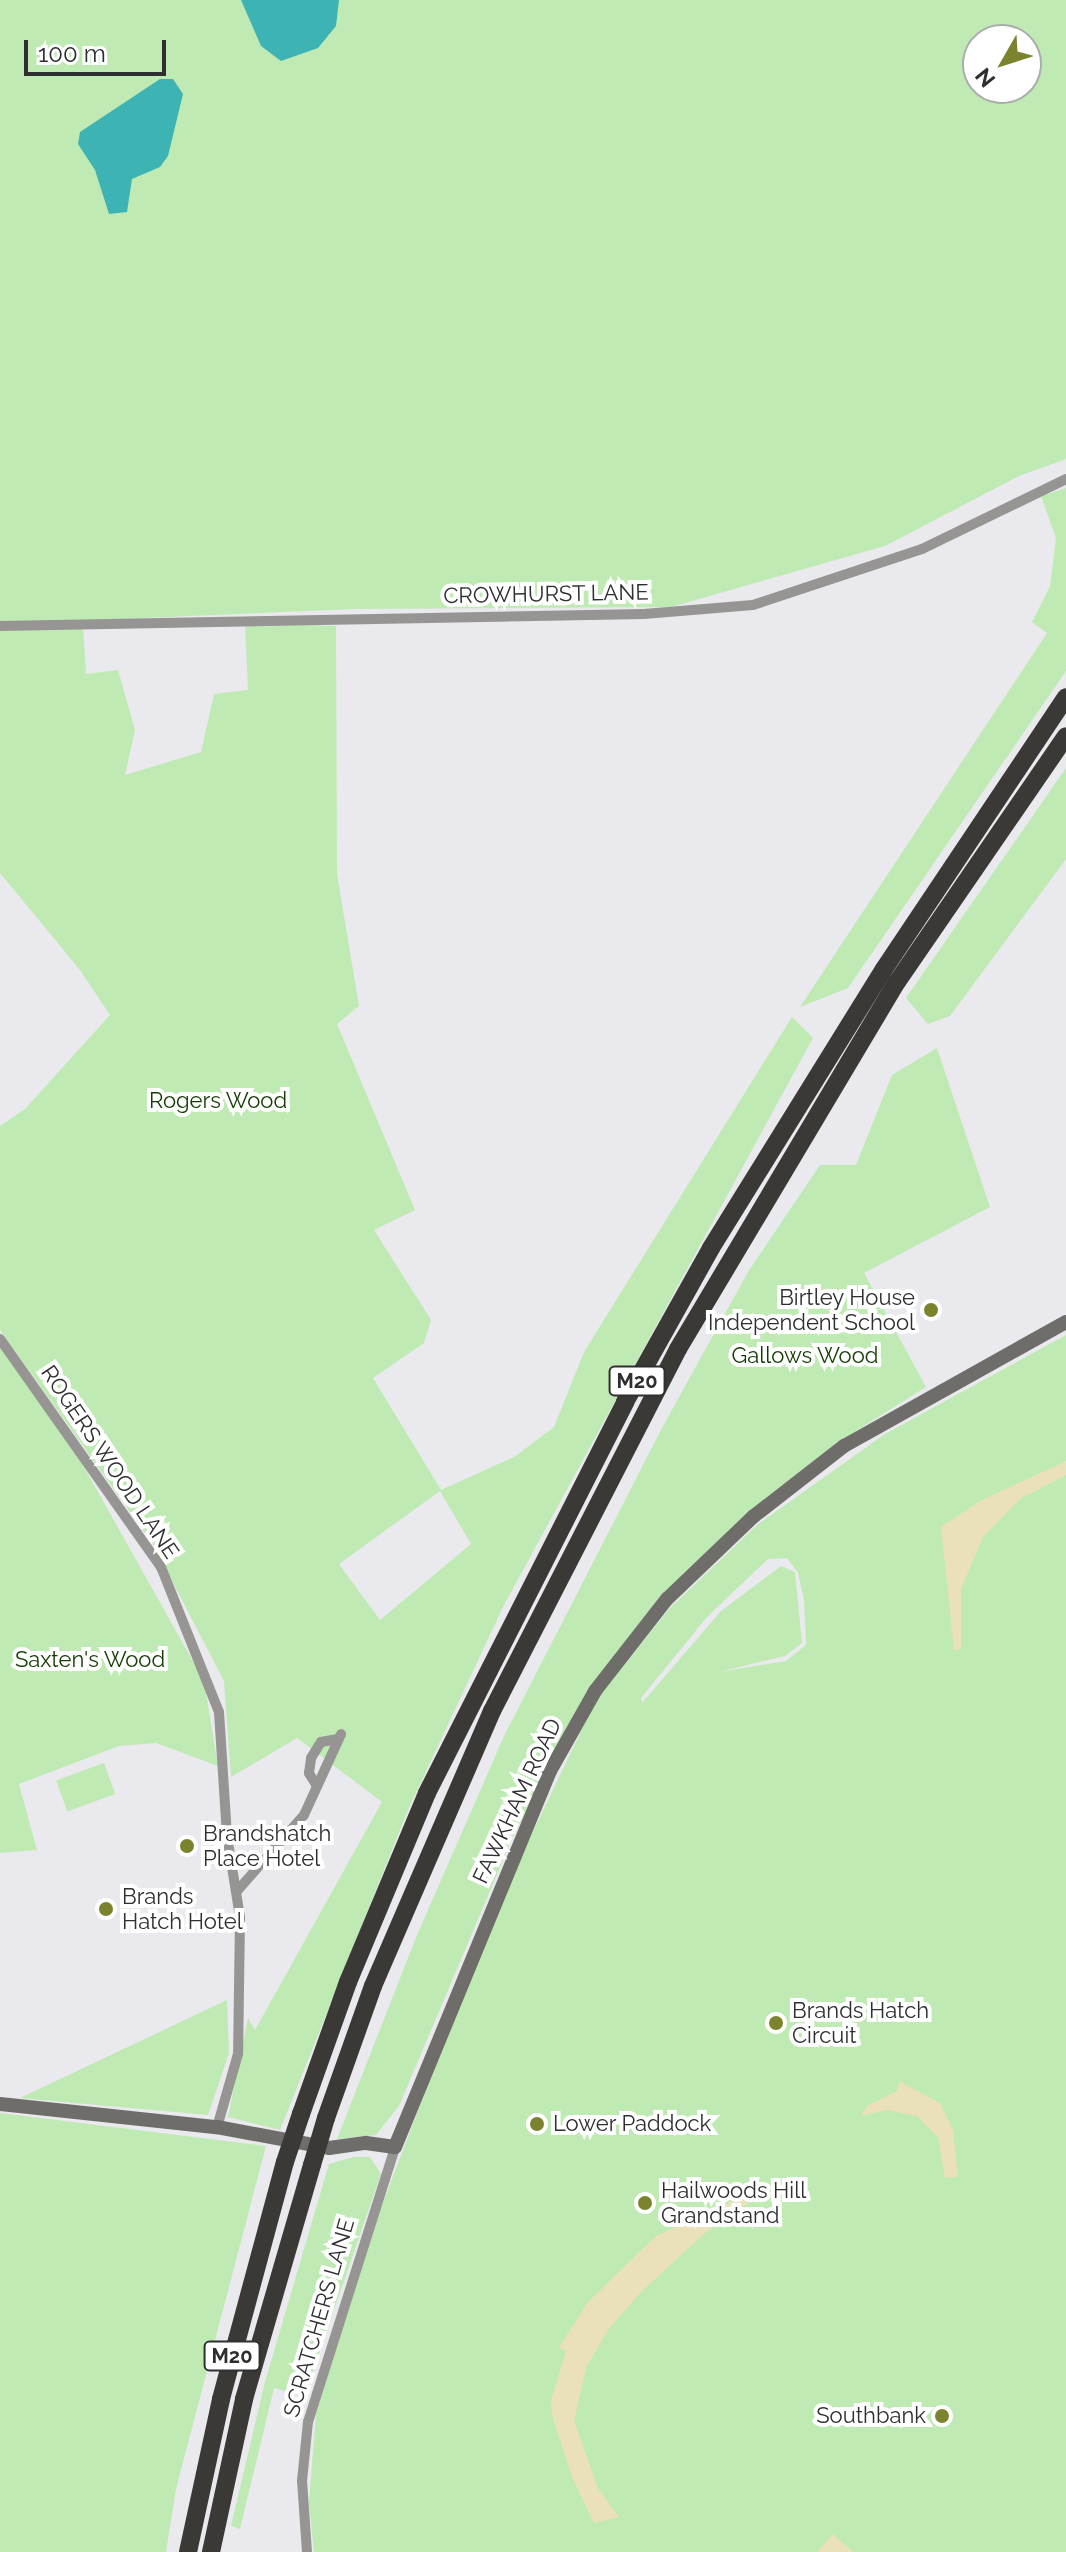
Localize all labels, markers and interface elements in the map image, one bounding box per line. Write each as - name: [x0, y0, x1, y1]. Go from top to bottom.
- scale bar: [28, 24, 170, 74]
- north arrow: [962, 24, 1042, 104]
- text: 100 m: [38, 39, 106, 68]
- text: N: [970, 63, 1000, 93]
- street label: CROWHURST LANE: [443, 579, 649, 609]
- park label: Rogers Wood: [149, 1088, 287, 1114]
- place label: Birtley House Independent School: [708, 1284, 915, 1336]
- marker: Birtley House Independent School: [922, 1301, 940, 1319]
- park label: Gallows Wood: [731, 1343, 879, 1369]
- street label: ROGERS WOOD LANE: [35, 1360, 185, 1564]
- road number: M20: [607, 1365, 667, 1397]
- park label: Saxten's Wood: [15, 1647, 165, 1673]
- street label: FAWKHAM ROAD: [467, 1714, 567, 1888]
- place label: Brandshatch Place Hotel: [203, 1820, 331, 1872]
- marker: Brandshatch Place Hotel: [178, 1837, 196, 1855]
- place label: Brands Hatch Hotel: [122, 1883, 243, 1934]
- marker: Brands Hatch Hotel: [97, 1900, 115, 1918]
- place label: Brands Hatch Circuit: [792, 1997, 929, 2048]
- marker: Brands Hatch Circuit: [767, 2014, 785, 2032]
- place label: Lower Paddock: [553, 2111, 712, 2137]
- marker: Lower Paddock: [528, 2115, 546, 2133]
- place label: Hailwoods Hill Grandstand: [661, 2177, 806, 2228]
- marker: Hailwoods Hill Grandstand: [636, 2194, 654, 2212]
- street label: SCRATCHERS LANE: [278, 2216, 360, 2420]
- road number: M20: [202, 2340, 262, 2372]
- place label: Southbank: [816, 2403, 926, 2429]
- marker: Southbank: [933, 2407, 951, 2425]

